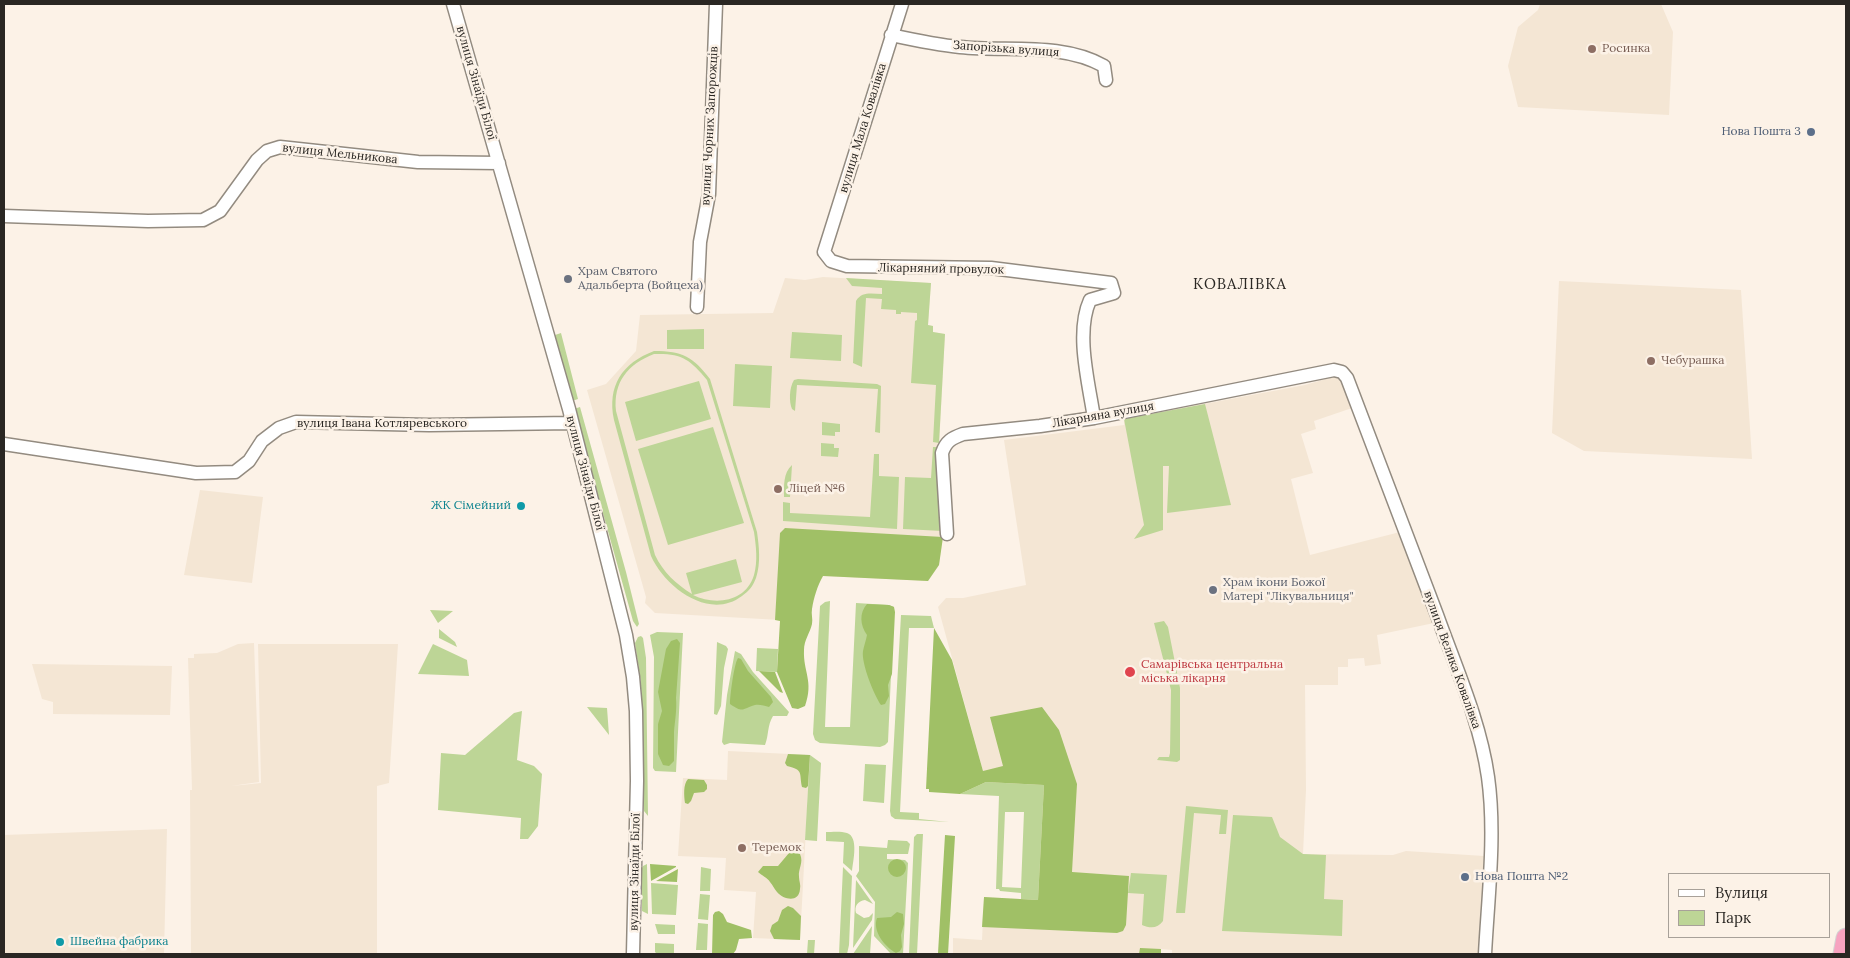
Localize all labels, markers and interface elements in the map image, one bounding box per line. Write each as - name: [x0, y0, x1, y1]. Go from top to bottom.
- street label: вулиця Зінаїди Білої: [453, 24, 499, 142]
- street label: Запорізька вулиця: [952, 38, 1060, 60]
- place label: Росинка: [1602, 42, 1650, 56]
- marker: Росинка: [1586, 43, 1598, 55]
- street label: вулиця Чорних Запорожців: [699, 46, 721, 206]
- street label: вулиця Мала Ковалівка: [836, 61, 890, 195]
- place label: Нова Пошта 3: [1721, 125, 1801, 139]
- marker: Нова Пошта 3: [1805, 126, 1817, 138]
- street label: вулиця Мельникова: [282, 141, 398, 167]
- street label: Лікарняний провулок: [878, 261, 1004, 277]
- place label: Храм Святого Адальберта (Войцеха): [578, 265, 703, 293]
- marker: Храм Святого Адальберта (Войцеха): [562, 273, 574, 285]
- district label: КОВАЛІВКА: [1192, 276, 1288, 294]
- place label: Чебурашка: [1661, 354, 1724, 368]
- marker: Чебурашка: [1645, 355, 1657, 367]
- street label: Лікарняна вулиця: [1051, 399, 1155, 431]
- street label: вулиця Зінаїди Білої: [563, 414, 607, 532]
- street label: вулиця Івана Котляревського: [297, 417, 467, 431]
- place label: Ліцей №6: [788, 482, 845, 496]
- marker: Ліцей №6: [772, 483, 784, 495]
- place label: ЖК Сімейний: [431, 499, 511, 513]
- marker: ЖК Сімейний: [515, 500, 527, 512]
- place label: Храм ікони Божої Матері "Лікувальниця": [1223, 576, 1354, 604]
- marker: Храм ікони Божої Матері "Лікувальниця": [1207, 584, 1219, 596]
- street label: вулиця Велика Ковалівка: [1420, 589, 1484, 731]
- place label: Самарівська центральна міська лікарня: [1141, 658, 1283, 686]
- marker: Самарівська центральна міська лікарня: [1123, 665, 1137, 679]
- street label: вулиця Зінаїди Білої: [627, 813, 643, 931]
- place label: Теремок: [752, 841, 802, 855]
- marker: Теремок: [736, 842, 748, 854]
- place label: Нова Пошта №2: [1475, 870, 1568, 884]
- marker: Нова Пошта №2: [1459, 871, 1471, 883]
- legend: [1668, 873, 1830, 938]
- text: Вулиця: [1715, 883, 1768, 902]
- text: Парк: [1715, 908, 1751, 927]
- place label: Швейна фабрика: [70, 935, 168, 949]
- marker: Швейна фабрика: [54, 936, 66, 948]

